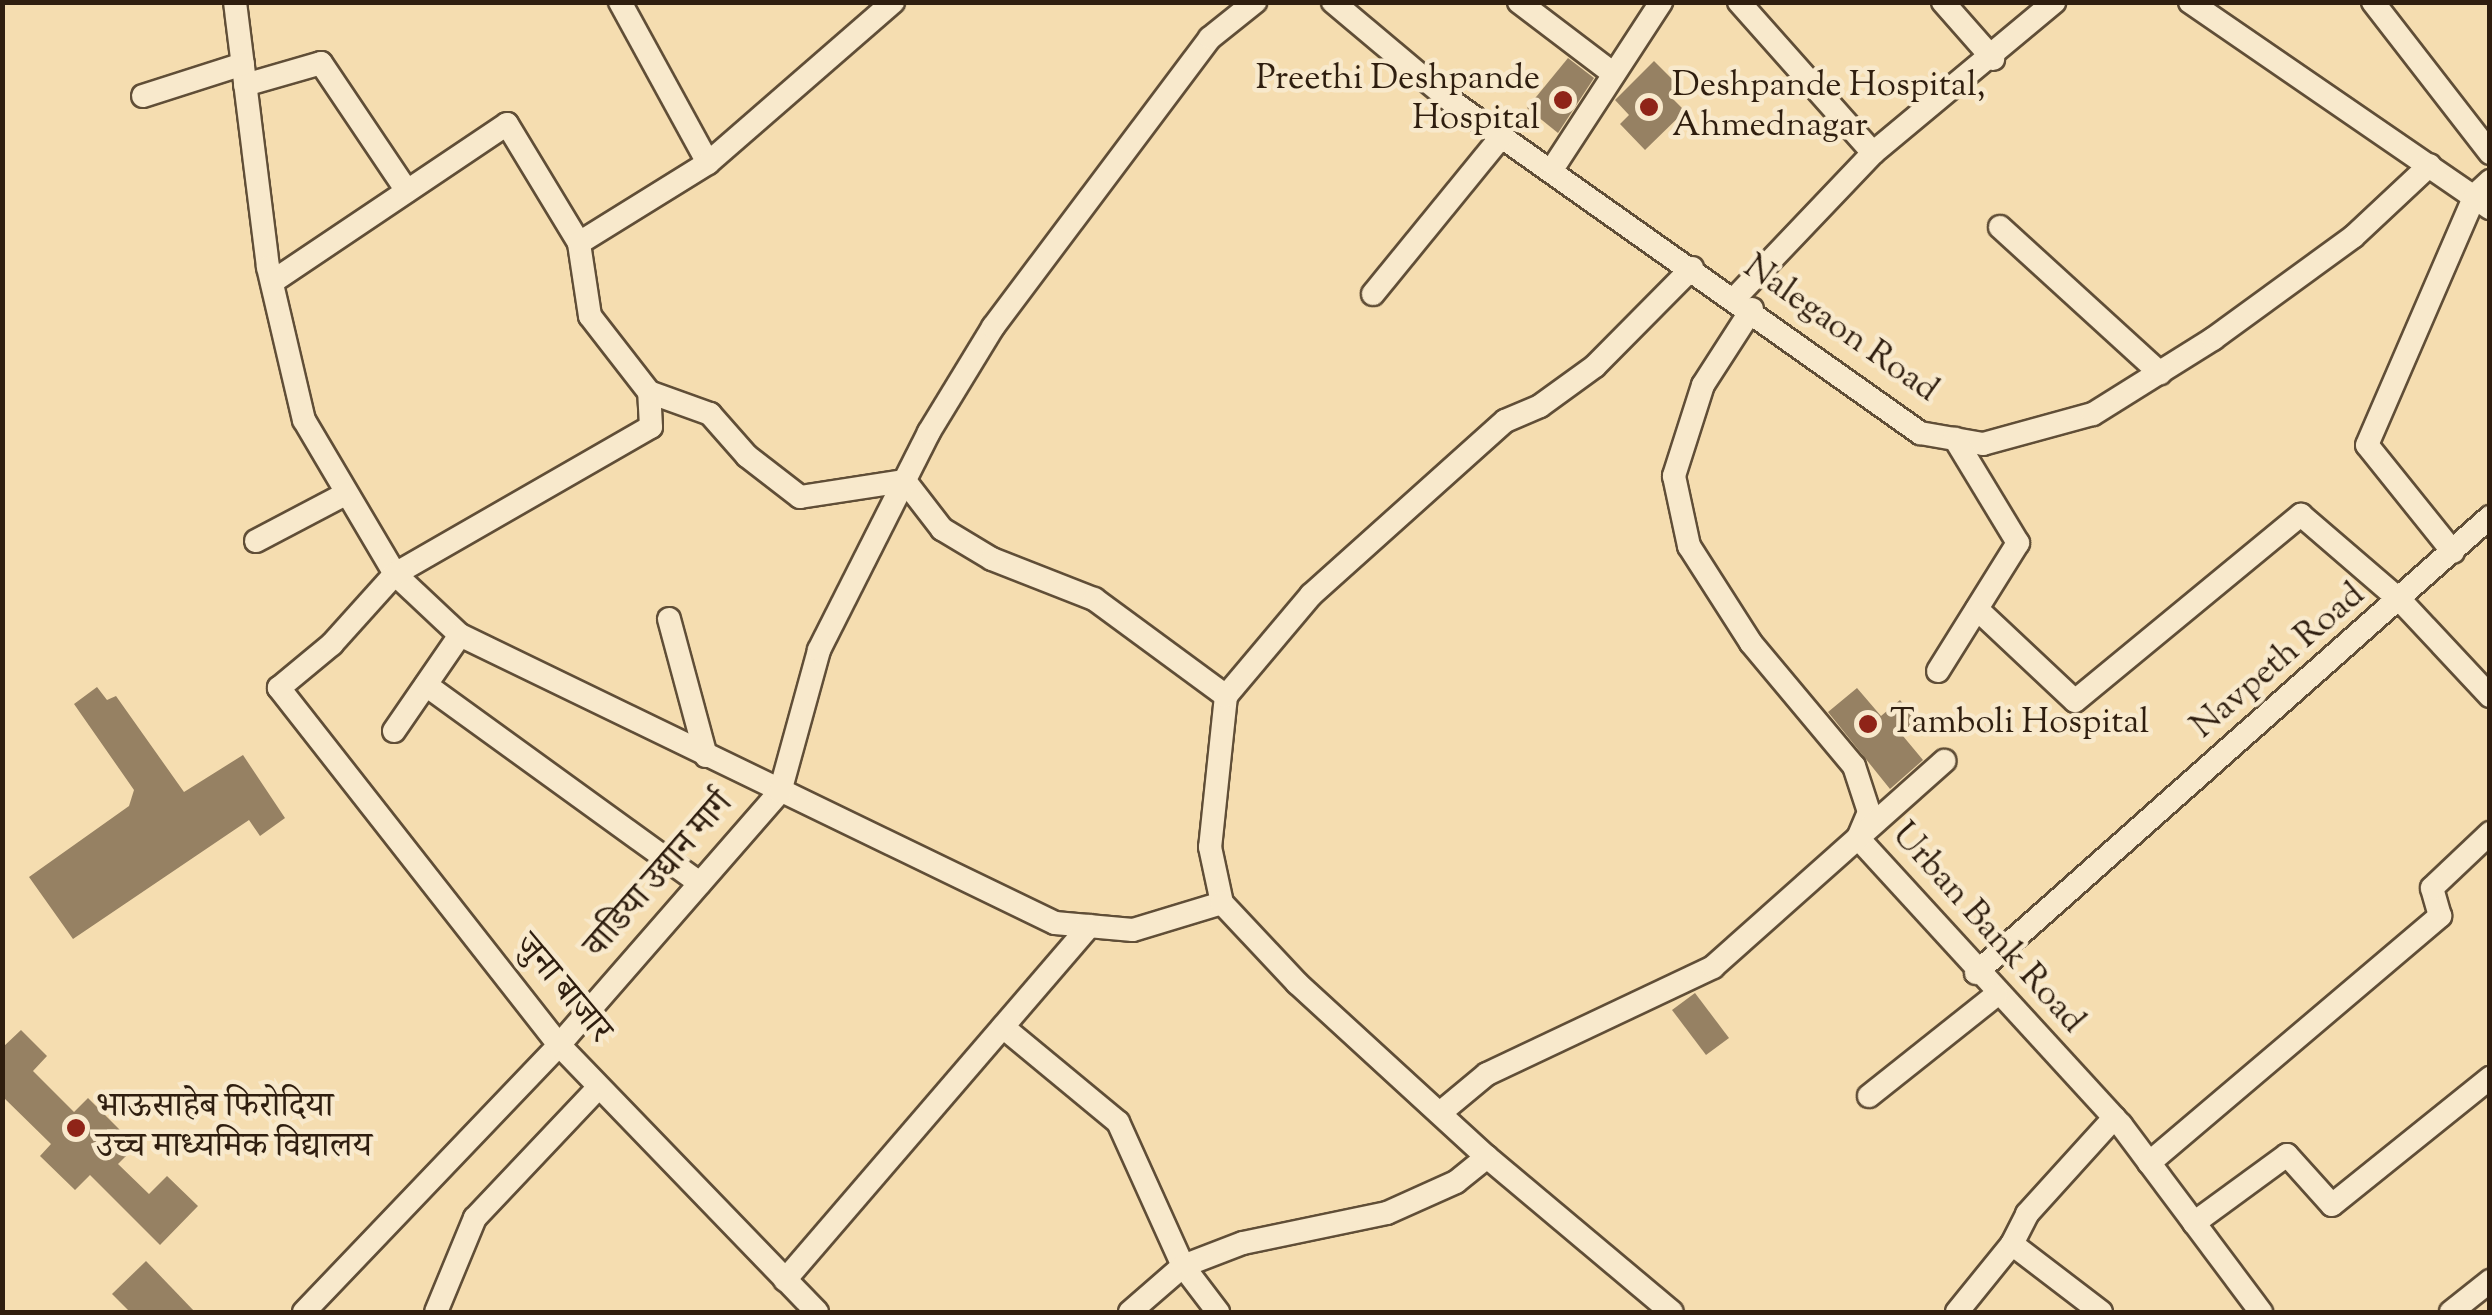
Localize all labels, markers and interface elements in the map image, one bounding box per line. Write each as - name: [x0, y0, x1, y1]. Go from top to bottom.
- place label: Preethi Deshpande Hospital: [1256, 59, 1540, 141]
- place label: Deshpande Hospital, Ahmednagar: [1672, 66, 1985, 148]
- marker: Preethi Deshpande Hospital: [1550, 87, 1576, 113]
- marker: Deshpande Hospital, Ahmednagar: [1636, 94, 1662, 120]
- street label: Nalegaon Road: [1734, 247, 1946, 413]
- street label: Navpeth Road: [2184, 575, 2374, 749]
- place label: Tamboli Hospital: [1890, 703, 2149, 745]
- marker: Tamboli Hospital: [1855, 711, 1881, 737]
- street label: वाडिया उद्यान मार्ग: [577, 784, 743, 968]
- street label: Urban Bank Road: [1881, 815, 2093, 1043]
- street label: जुना बाजार: [504, 926, 620, 1052]
- place label: भाऊसाहेब फिरोदिया उच्च माध्यमिक विद्यालय: [96, 1087, 372, 1169]
- marker: भाऊसाहेब फिरोदिया उच्च माध्यमिक विद्यालय: [65, 1117, 87, 1139]

